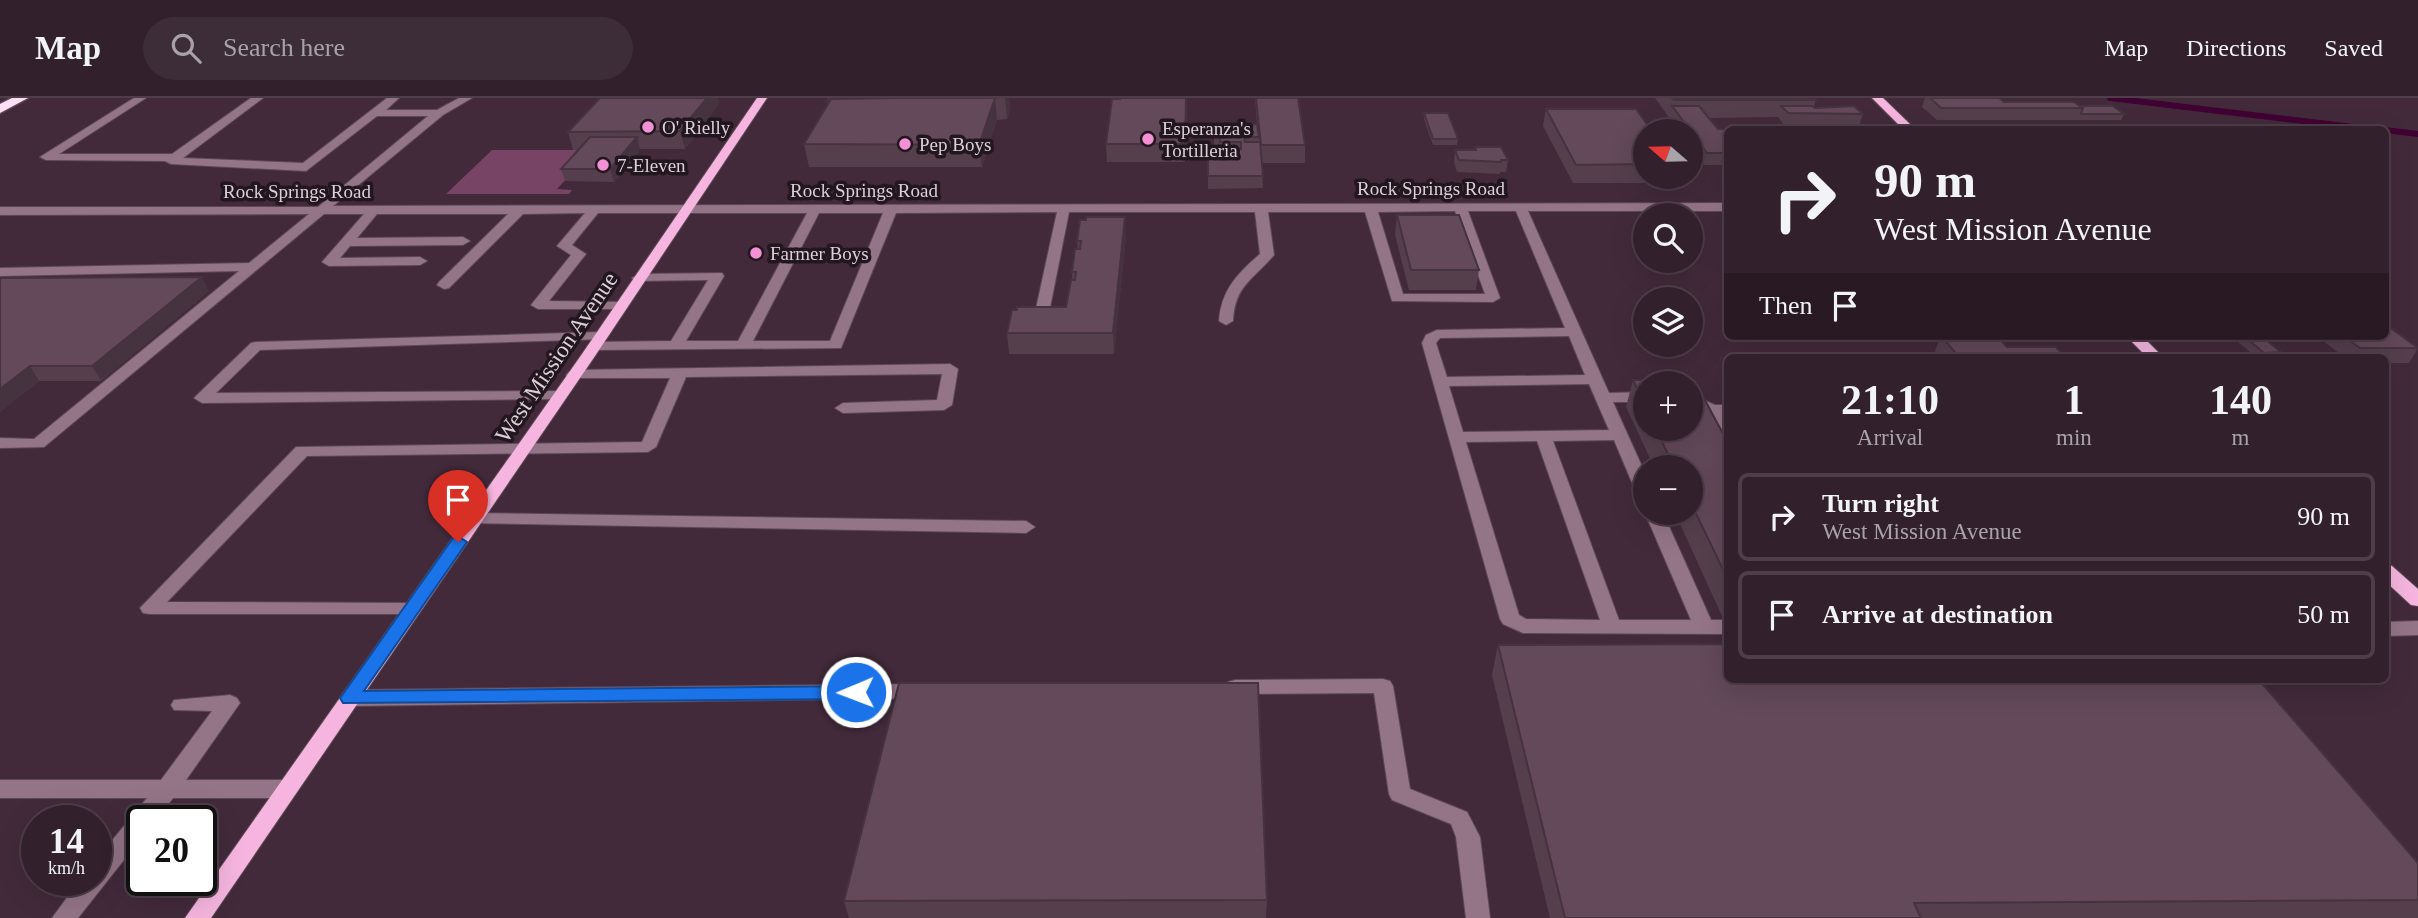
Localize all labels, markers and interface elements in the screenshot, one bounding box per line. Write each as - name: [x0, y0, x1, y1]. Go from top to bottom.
- search box: [143, 17, 633, 80]
- icon: search: [167, 29, 205, 67]
- text: Map: [35, 30, 101, 66]
- text: Search here: [223, 33, 345, 62]
- text: Map: [2104, 35, 2148, 61]
- text: Directions: [2186, 35, 2286, 61]
- text: Saved: [2324, 35, 2383, 61]
- place label: O' Rielly: [662, 117, 731, 138]
- place label: Esperanza's Tortilleria: [1162, 118, 1251, 161]
- marker: O' Rielly: [640, 119, 656, 135]
- north arrow: [1633, 119, 1703, 189]
- map controls: [1633, 119, 1703, 525]
- marker: Esperanza's Tortilleria: [1140, 131, 1156, 147]
- place label: Pep Boys: [919, 134, 991, 155]
- marker: Pep Boys: [897, 136, 913, 152]
- text: 90 m: [1874, 153, 1976, 208]
- icon: right: [1759, 154, 1850, 245]
- place label: 7-Eleven: [617, 155, 686, 176]
- marker: 7-Eleven: [595, 157, 611, 173]
- street label: Rock Springs Road: [1357, 178, 1505, 199]
- street label: Rock Springs Road: [790, 180, 938, 201]
- street label: Rock Springs Road: [223, 181, 371, 202]
- button: search: [1633, 203, 1703, 273]
- text: West Mission Avenue: [1874, 211, 2152, 247]
- place label: Farmer Boys: [770, 243, 869, 264]
- marker: Farmer Boys: [748, 245, 764, 261]
- street label: West Mission Avenue: [490, 268, 623, 447]
- button: layers: [1633, 287, 1703, 357]
- icon: arrive: [1826, 287, 1864, 325]
- text: Then: [1759, 291, 1812, 320]
- button: +: [1633, 371, 1703, 441]
- text: 21:10: [1841, 377, 1939, 423]
- text: 1: [2063, 377, 2084, 423]
- text: 140: [2209, 377, 2272, 423]
- text: Arrival: [1857, 425, 1923, 450]
- text: min: [2056, 425, 2092, 450]
- text: m: [2231, 425, 2249, 450]
- button: −: [1633, 455, 1703, 525]
- pin: [428, 470, 488, 542]
- icon: arrive: [439, 481, 477, 519]
- text: Turn right: [1822, 489, 1939, 518]
- icon: right: [1763, 498, 1801, 536]
- text: 90 m: [2297, 502, 2350, 531]
- text: West Mission Avenue: [1822, 519, 2022, 544]
- icon: arrive: [1763, 596, 1801, 634]
- text: Arrive at destination: [1822, 600, 2053, 629]
- text: 50 m: [2297, 600, 2350, 629]
- position arrow: [819, 655, 893, 729]
- speed limit sign: 20: [126, 805, 217, 896]
- text: 14: [49, 822, 84, 861]
- text: km/h: [48, 858, 85, 878]

